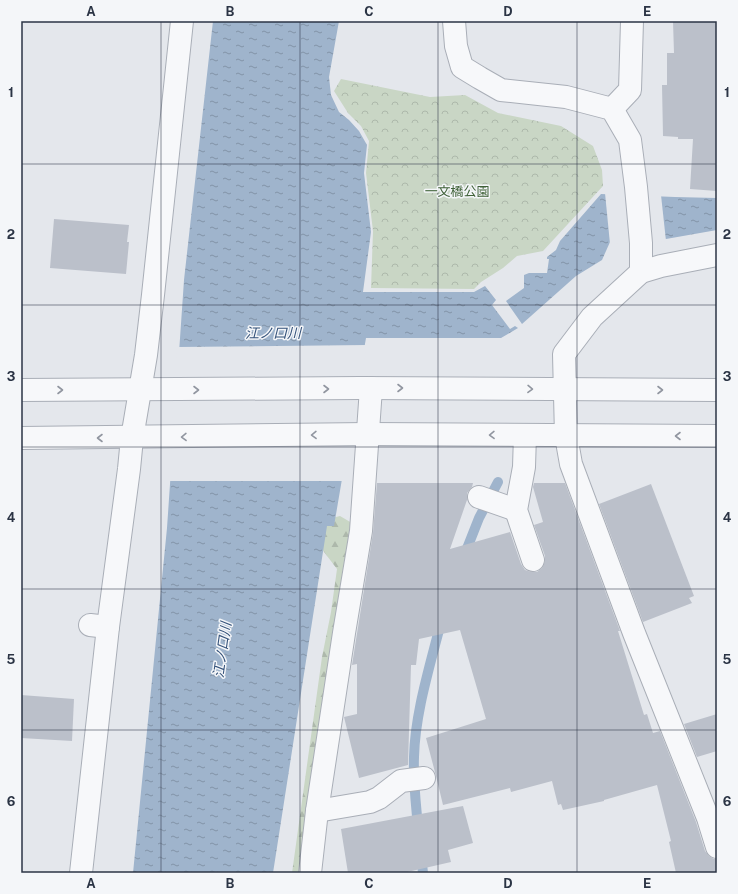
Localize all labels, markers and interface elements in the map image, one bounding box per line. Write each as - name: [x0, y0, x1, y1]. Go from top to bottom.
- text: A: [86, 4, 96, 19]
- text: B: [226, 4, 235, 19]
- text: C: [364, 4, 374, 19]
- text: D: [503, 4, 513, 19]
- text: E: [643, 4, 651, 19]
- text: 1: [8, 85, 14, 100]
- text: 1: [724, 85, 730, 100]
- park label: 一文橋公園: [424, 184, 490, 199]
- text: 2: [7, 227, 15, 242]
- text: 2: [723, 227, 731, 242]
- water label: 江ノ口川: [245, 325, 303, 341]
- text: 3: [7, 369, 16, 384]
- text: 3: [723, 369, 732, 384]
- one-way arrow: [397, 384, 403, 392]
- one-way arrow: [323, 385, 329, 393]
- one-way arrow: [527, 385, 533, 393]
- one-way arrow: [57, 386, 63, 394]
- one-way arrow: [193, 386, 199, 394]
- one-way arrow: [657, 386, 663, 394]
- one-way arrow: [311, 431, 317, 439]
- one-way arrow: [489, 431, 495, 439]
- one-way arrow: [675, 432, 681, 440]
- one-way arrow: [181, 433, 187, 441]
- one-way arrow: [97, 434, 103, 442]
- text: 4: [7, 510, 16, 525]
- text: 4: [723, 510, 732, 525]
- water label: 江ノ口川: [210, 619, 234, 679]
- text: 5: [7, 652, 16, 667]
- text: 5: [723, 652, 732, 667]
- text: 6: [7, 794, 16, 809]
- text: 6: [723, 794, 732, 809]
- text: A: [86, 876, 96, 891]
- text: B: [226, 876, 235, 891]
- text: C: [364, 876, 374, 891]
- text: D: [503, 876, 513, 891]
- text: E: [643, 876, 651, 891]

